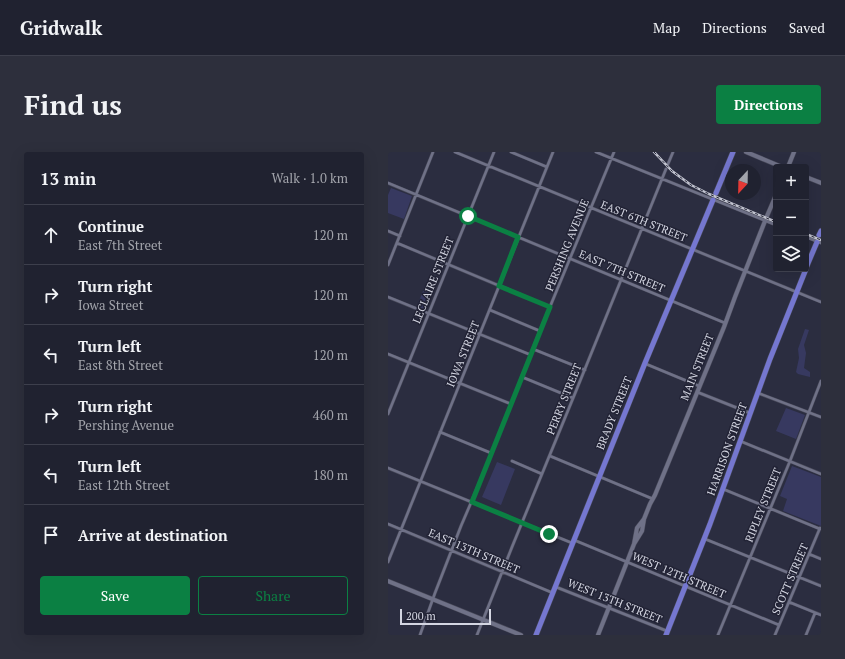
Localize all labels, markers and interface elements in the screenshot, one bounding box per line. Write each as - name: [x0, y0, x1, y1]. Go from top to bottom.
- text: Gridwalk: [20, 15, 102, 40]
- text: Map: [653, 18, 680, 37]
- text: Directions: [702, 18, 767, 37]
- text: Saved: [789, 18, 825, 37]
- button: Directions: [716, 85, 821, 124]
- text: Find us: [24, 86, 122, 123]
- north arrow: [725, 164, 761, 200]
- map controls: [773, 164, 809, 272]
- button: +: [773, 164, 809, 200]
- text: 13 min: [40, 167, 96, 190]
- text: Walk · 1.0 km: [272, 169, 348, 187]
- street label: PERSHING AVENUE: [542, 197, 592, 293]
- street label: EAST 6TH STREET: [599, 197, 689, 245]
- button: −: [773, 200, 809, 236]
- route start: [459, 207, 477, 225]
- text: Continue: [78, 216, 144, 236]
- icon: ahead: [40, 224, 62, 246]
- text: 120 m: [313, 226, 348, 244]
- street label: LECLAIRE STREET: [409, 234, 457, 325]
- text: East 7th Street: [78, 236, 162, 254]
- button: layers: [773, 236, 809, 272]
- street label: EAST 7TH STREET: [577, 247, 667, 295]
- text: Turn right: [78, 276, 153, 296]
- icon: right: [40, 284, 62, 306]
- text: 120 m: [313, 286, 348, 304]
- text: Iowa Street: [78, 296, 143, 314]
- street label: IOWA STREET: [443, 319, 483, 389]
- street label: MAIN STREET: [677, 331, 717, 403]
- text: Turn left: [78, 336, 142, 356]
- icon: left: [40, 344, 62, 366]
- text: 120 m: [313, 346, 348, 364]
- text: East 8th Street: [78, 356, 163, 374]
- street label: PERRY STREET: [543, 361, 585, 437]
- street label: BRADY STREET: [593, 374, 635, 452]
- text: Turn right: [78, 396, 153, 416]
- street label: HARRISON STREET: [704, 401, 750, 497]
- icon: right: [40, 404, 62, 426]
- text: 460 m: [313, 406, 348, 424]
- text: Pershing Avenue: [78, 416, 174, 434]
- text: Turn left: [78, 456, 142, 476]
- icon: left: [40, 464, 62, 486]
- text: 180 m: [313, 466, 348, 484]
- street label: RIPLEY STREET: [742, 466, 784, 544]
- text: East 12th Street: [78, 476, 170, 494]
- icon: arrive: [40, 524, 62, 546]
- text: Arrive at destination: [78, 525, 228, 545]
- street label: EAST 13TH STREET: [426, 525, 522, 577]
- route end: [540, 525, 558, 543]
- street label: SCOTT STREET: [769, 541, 811, 617]
- street label: WEST 12TH STREET: [630, 549, 728, 601]
- button: Save: [40, 576, 190, 615]
- button: Share: [198, 576, 348, 615]
- street label: WEST 13TH STREET: [566, 576, 664, 626]
- scale bar: [400, 607, 491, 626]
- text: 200 m: [406, 609, 436, 623]

